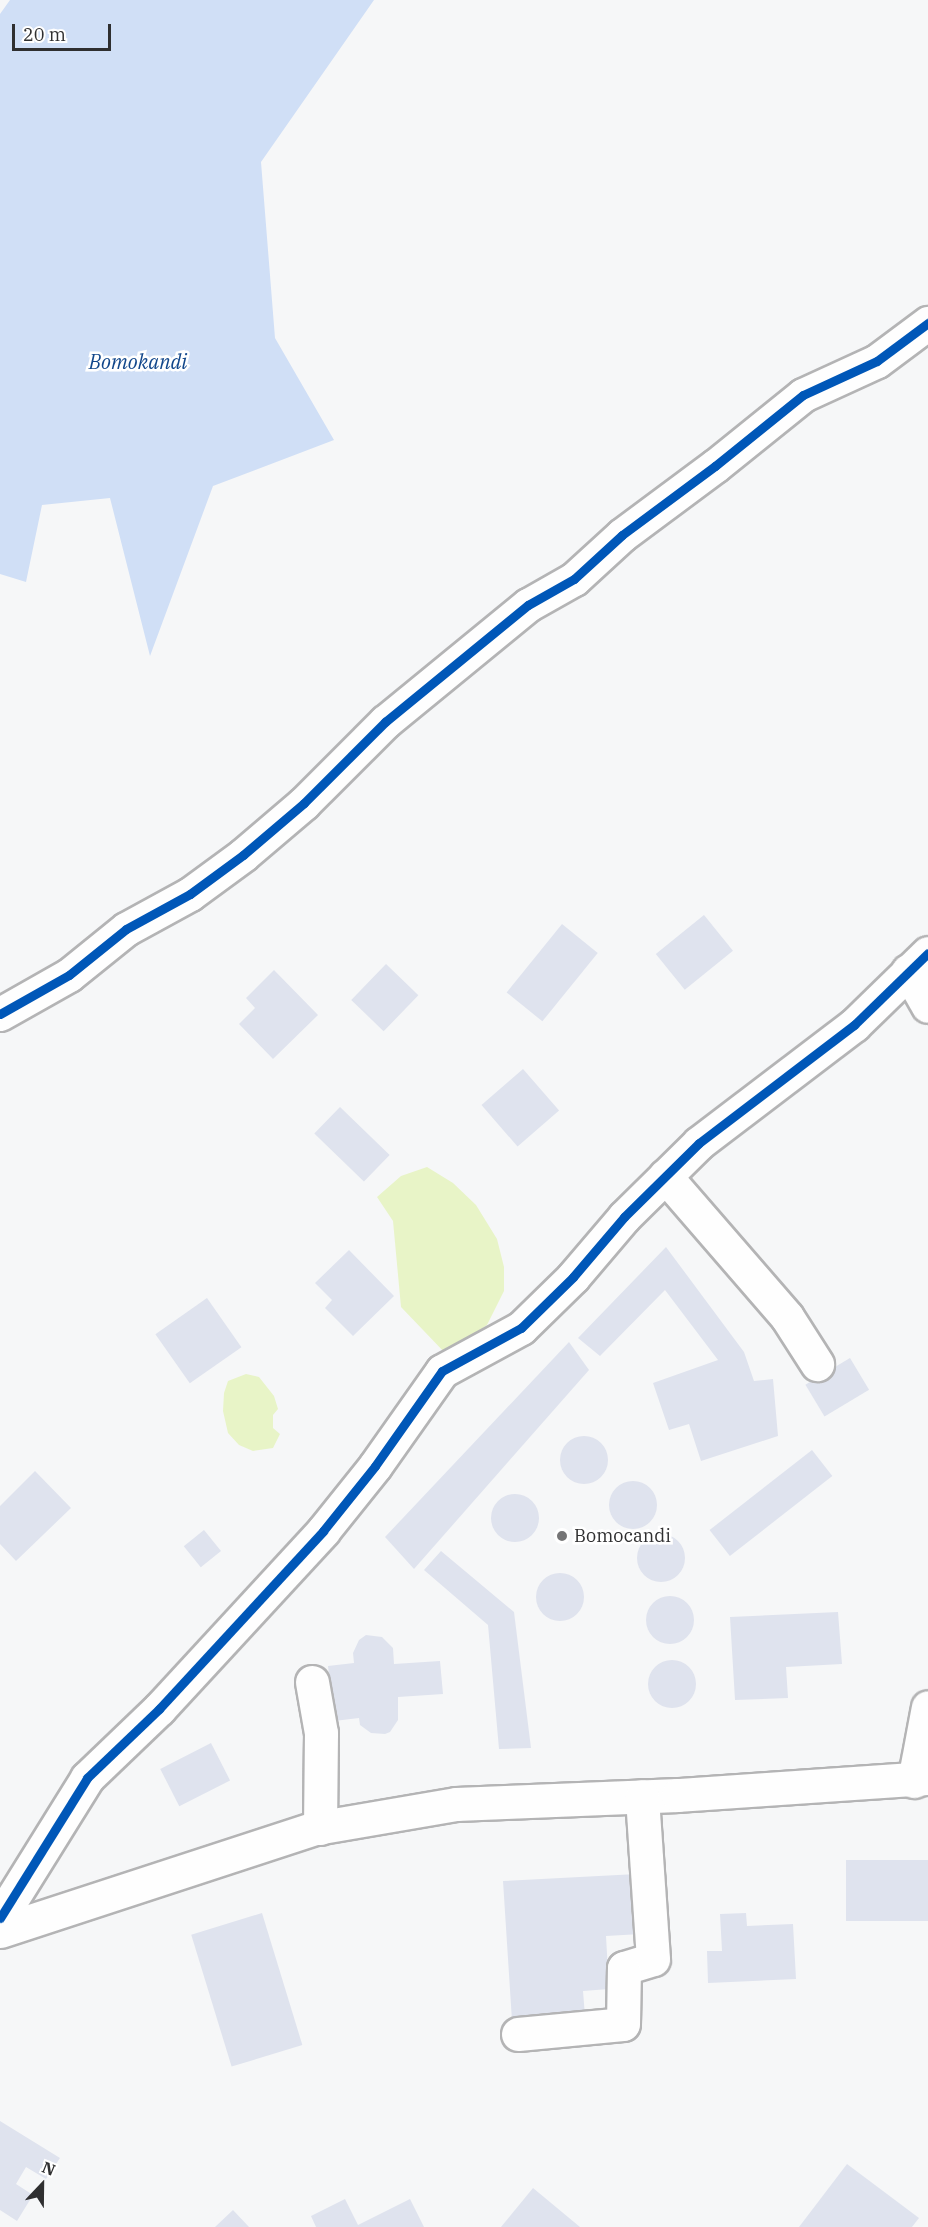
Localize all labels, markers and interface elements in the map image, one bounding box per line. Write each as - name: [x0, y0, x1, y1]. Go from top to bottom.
- scale bar: [15, 12, 114, 50]
- text: 20 m: [23, 23, 66, 46]
- water label: Bomokandi: [89, 349, 187, 373]
- place label: Bomocandi: [574, 1525, 671, 1547]
- marker: Bomocandi: [555, 1529, 569, 1543]
- north arrow: [12, 2155, 72, 2215]
- text: N: [39, 2157, 58, 2180]

